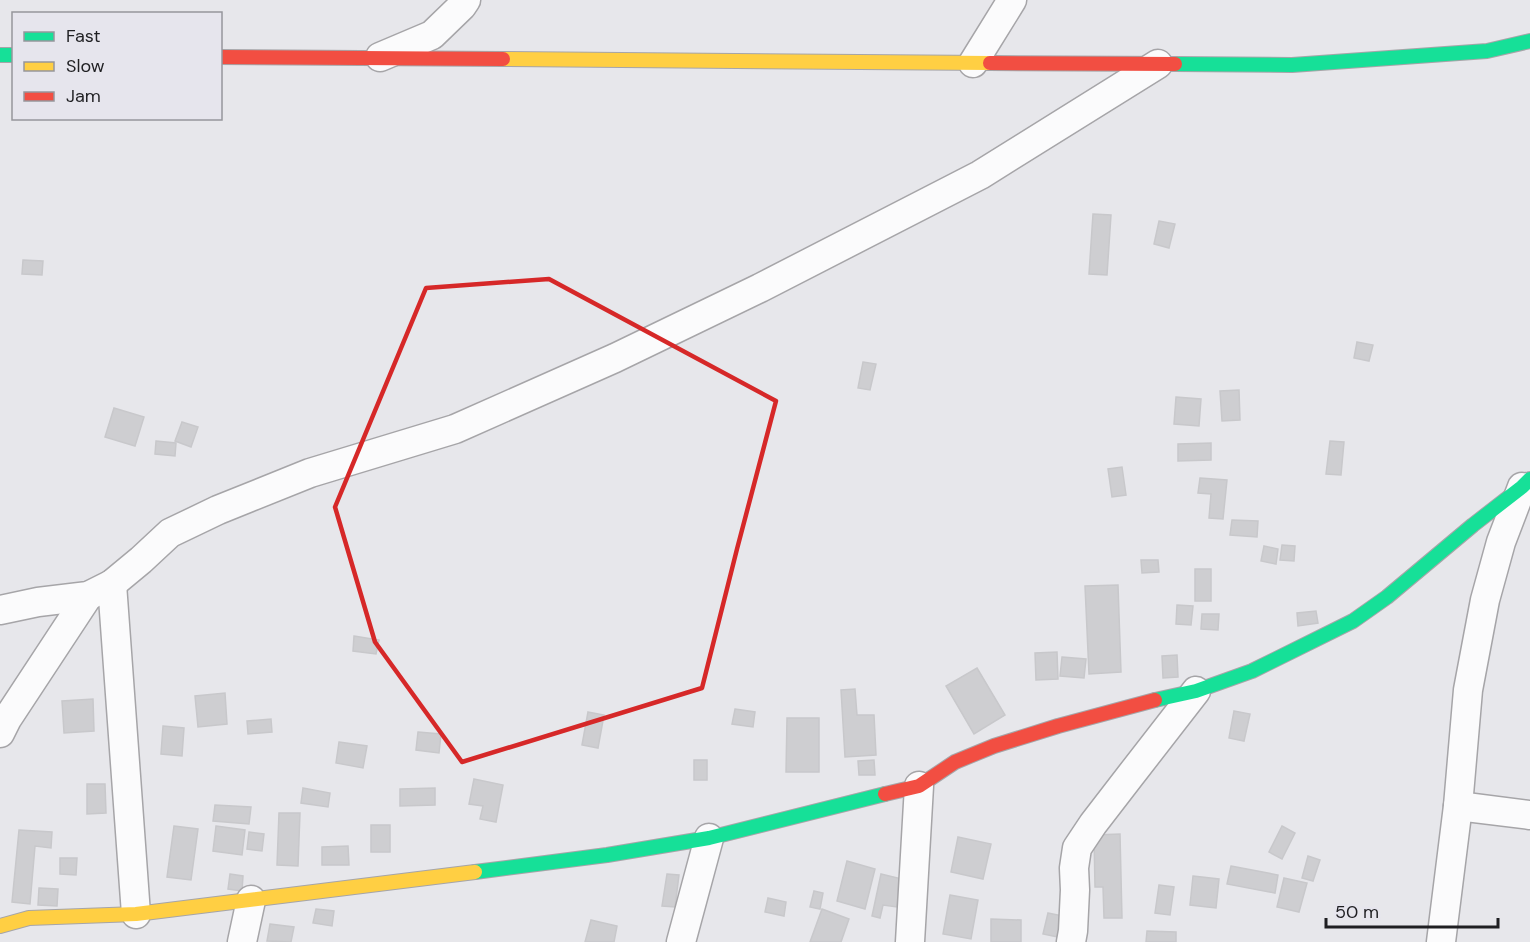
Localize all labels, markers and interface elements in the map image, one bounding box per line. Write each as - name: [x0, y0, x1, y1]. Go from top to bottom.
- legend: [12, 12, 222, 120]
- text: Fast: [66, 24, 101, 48]
- text: Slow: [66, 54, 105, 78]
- text: Jam: [66, 84, 101, 108]
- scale bar: [1326, 891, 1498, 929]
- text: 50 m: [1335, 900, 1379, 924]

